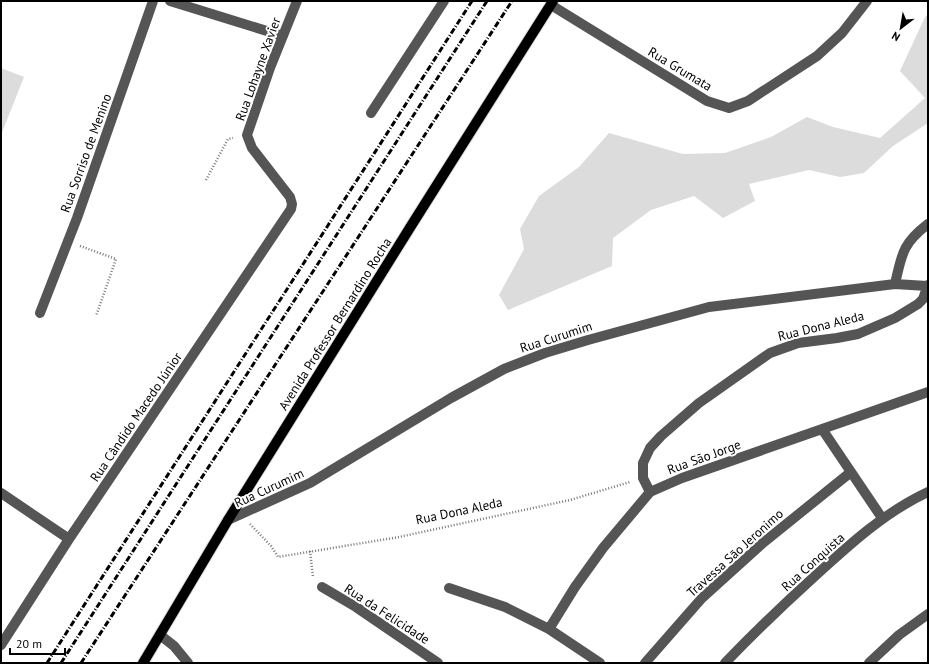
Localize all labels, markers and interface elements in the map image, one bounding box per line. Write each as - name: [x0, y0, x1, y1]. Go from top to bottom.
- north arrow: [881, 8, 921, 48]
- street label: Rua Lohayne Xavier: [231, 14, 285, 123]
- text: N: [889, 29, 903, 44]
- street label: Rua Grumata: [645, 43, 715, 95]
- street label: Rua Sorriso de Menino: [57, 91, 115, 215]
- street label: Avenida Professor Bernardino Rocha: [275, 235, 395, 413]
- street label: Rua Dona Aleda: [776, 307, 866, 345]
- street label: Rua Curumim: [518, 317, 594, 357]
- street label: Rua Cândido Macedo Júnior: [86, 349, 186, 485]
- street label: Rua São Jorge: [665, 436, 743, 478]
- street label: Rua Curumim: [232, 464, 306, 512]
- street label: Rua Dona Aleda: [414, 494, 504, 528]
- street label: Travessa Sāo Jeronimo: [683, 505, 787, 601]
- street label: Rua Conquista: [778, 529, 848, 595]
- street label: Rua da Felicidade: [341, 580, 433, 648]
- scale bar: [10, 630, 65, 656]
- text: 20 m: [16, 636, 42, 651]

